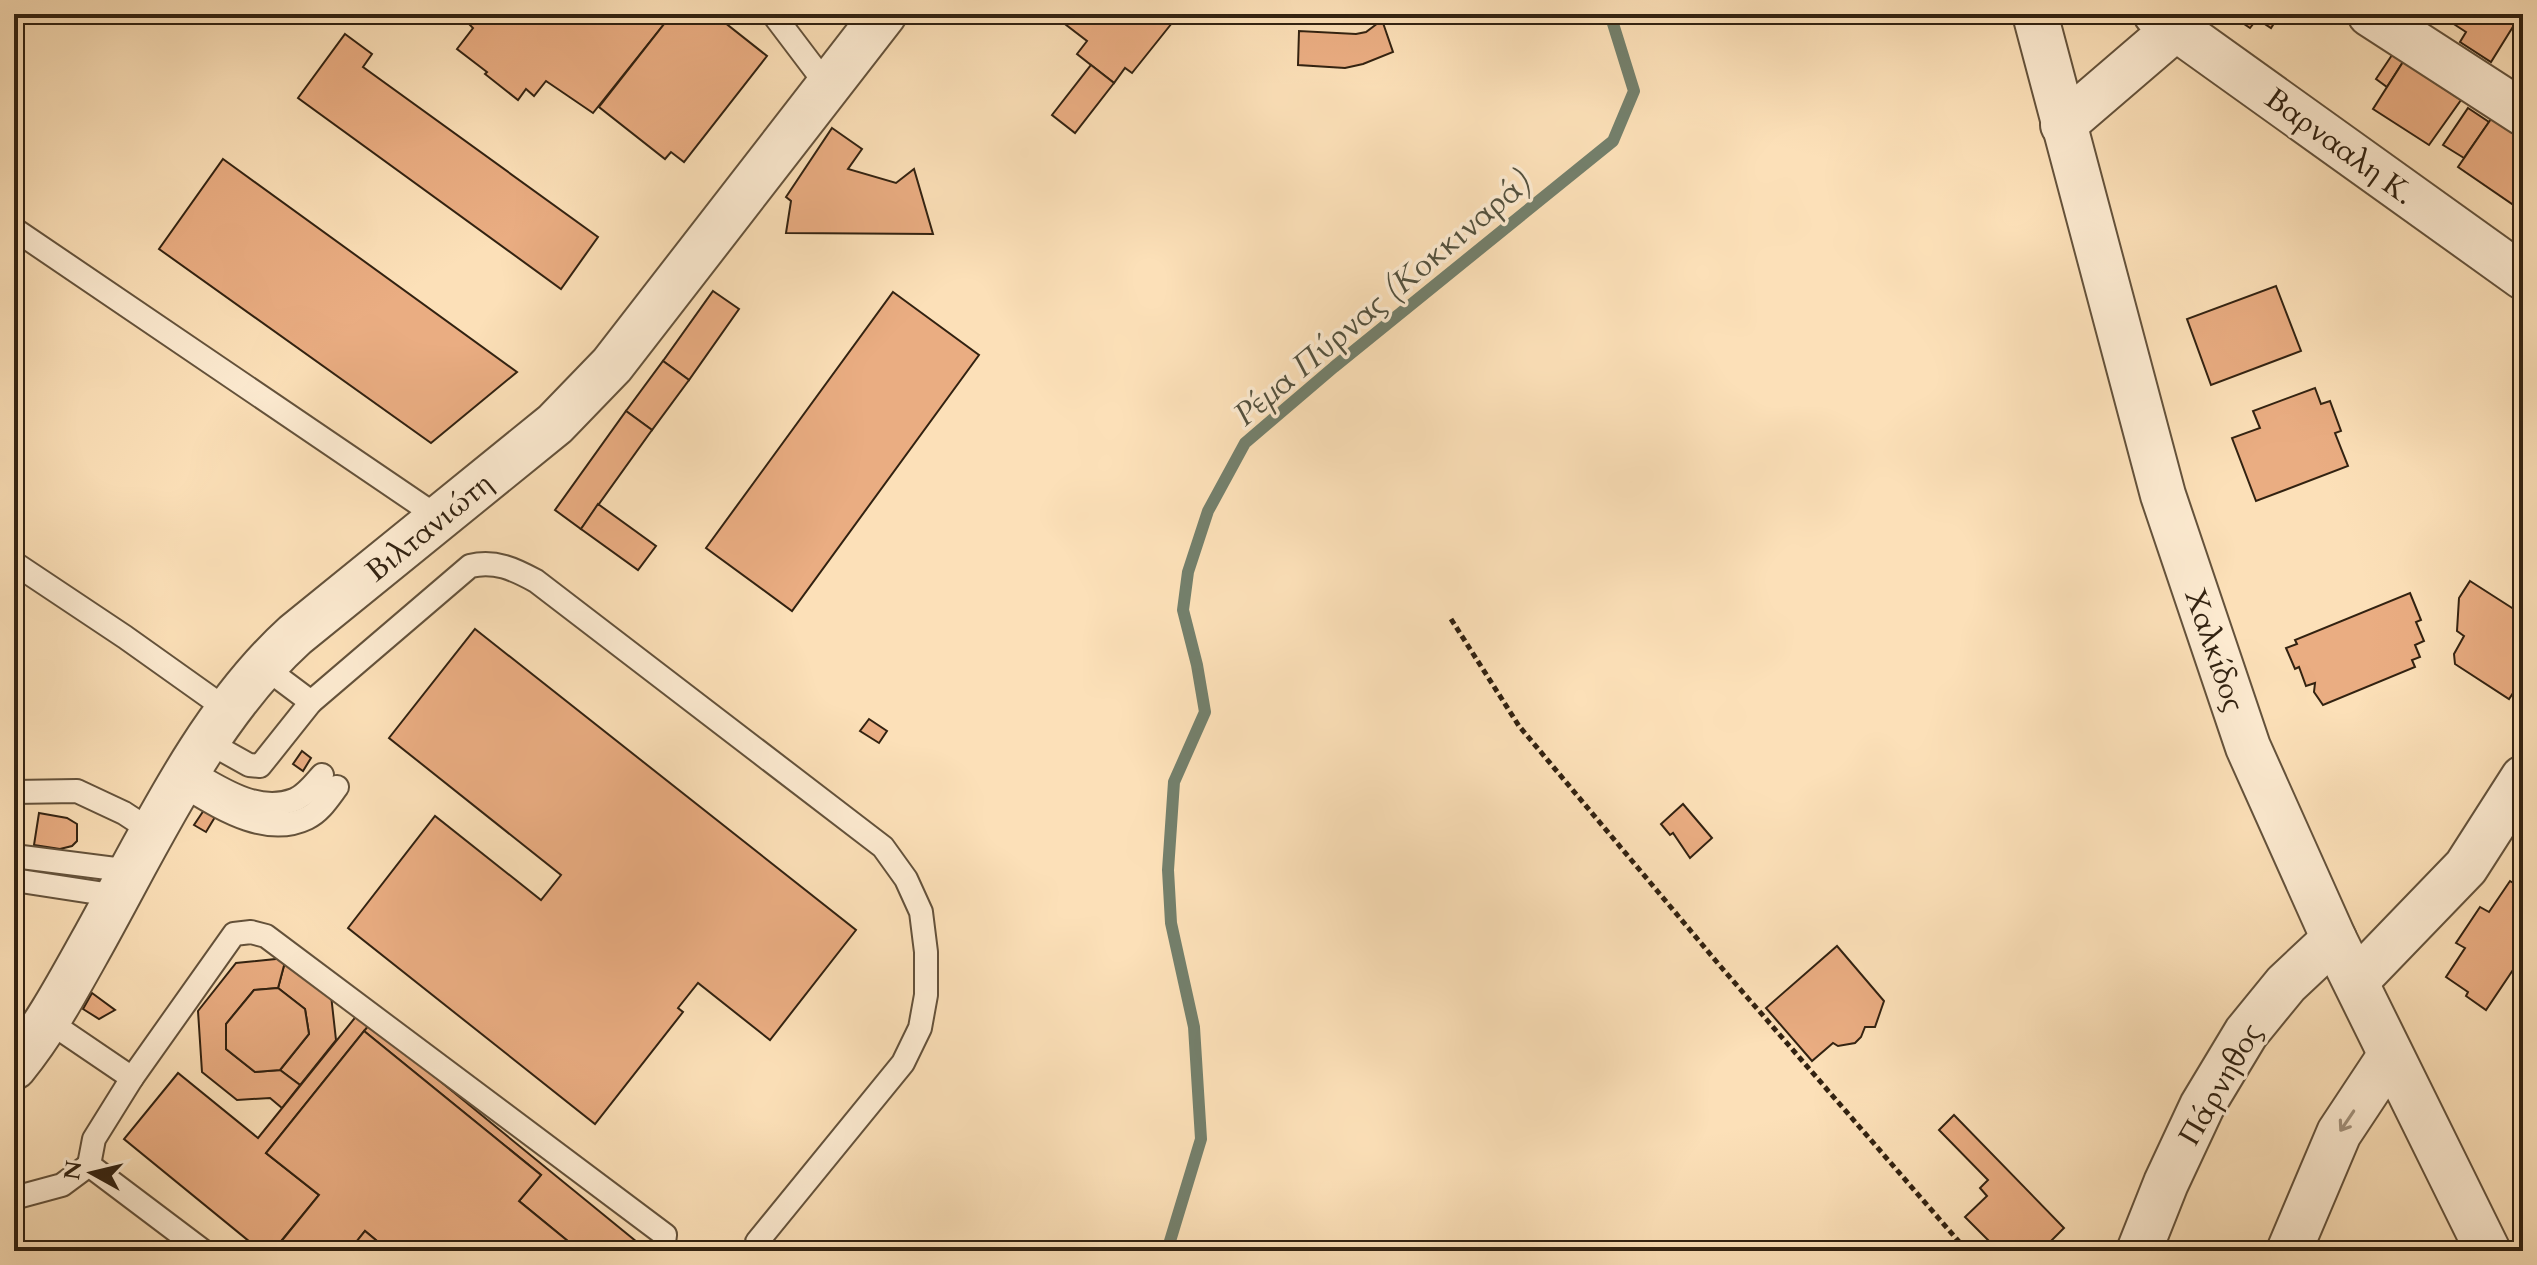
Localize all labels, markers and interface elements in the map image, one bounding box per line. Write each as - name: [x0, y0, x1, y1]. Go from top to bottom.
- street label: Βαρνααλη Κ.: [2257, 78, 2423, 214]
- water label: Ρέμα Πύρνας (Κοκκιναρά): [1224, 161, 1541, 436]
- street label: Βιλτανιώτη: [357, 463, 501, 591]
- street label: Χαλκίδος: [2174, 583, 2255, 717]
- street label: Πάρνηθος: [2169, 1015, 2272, 1153]
- one-way arrow: [2338, 1110, 2355, 1132]
- north arrow: [52, 1133, 132, 1213]
- text: N: [57, 1159, 89, 1182]

